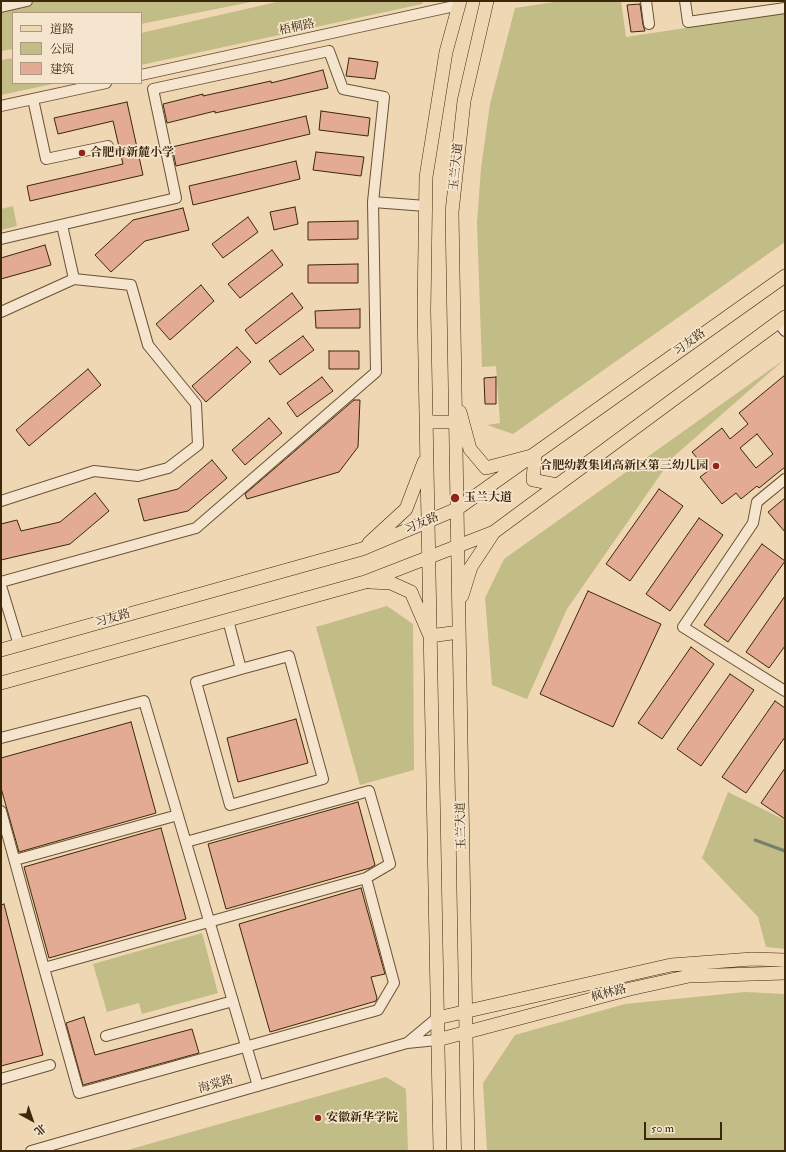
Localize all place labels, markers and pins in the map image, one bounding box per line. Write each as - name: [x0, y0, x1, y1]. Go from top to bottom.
- place label: 合肥市新麓小学: [90, 146, 174, 160]
- marker: 合肥市新麓小学: [77, 148, 87, 158]
- place label: 合肥幼教集团高新区第三幼儿园: [540, 459, 708, 473]
- marker: 合肥幼教集团高新区第三幼儿园: [711, 461, 721, 471]
- place label: 玉兰大道: [464, 491, 512, 505]
- marker: 玉兰大道: [449, 492, 461, 504]
- place label: 安徽新华学院: [326, 1111, 398, 1125]
- marker: 安徽新华学院: [313, 1113, 323, 1123]

